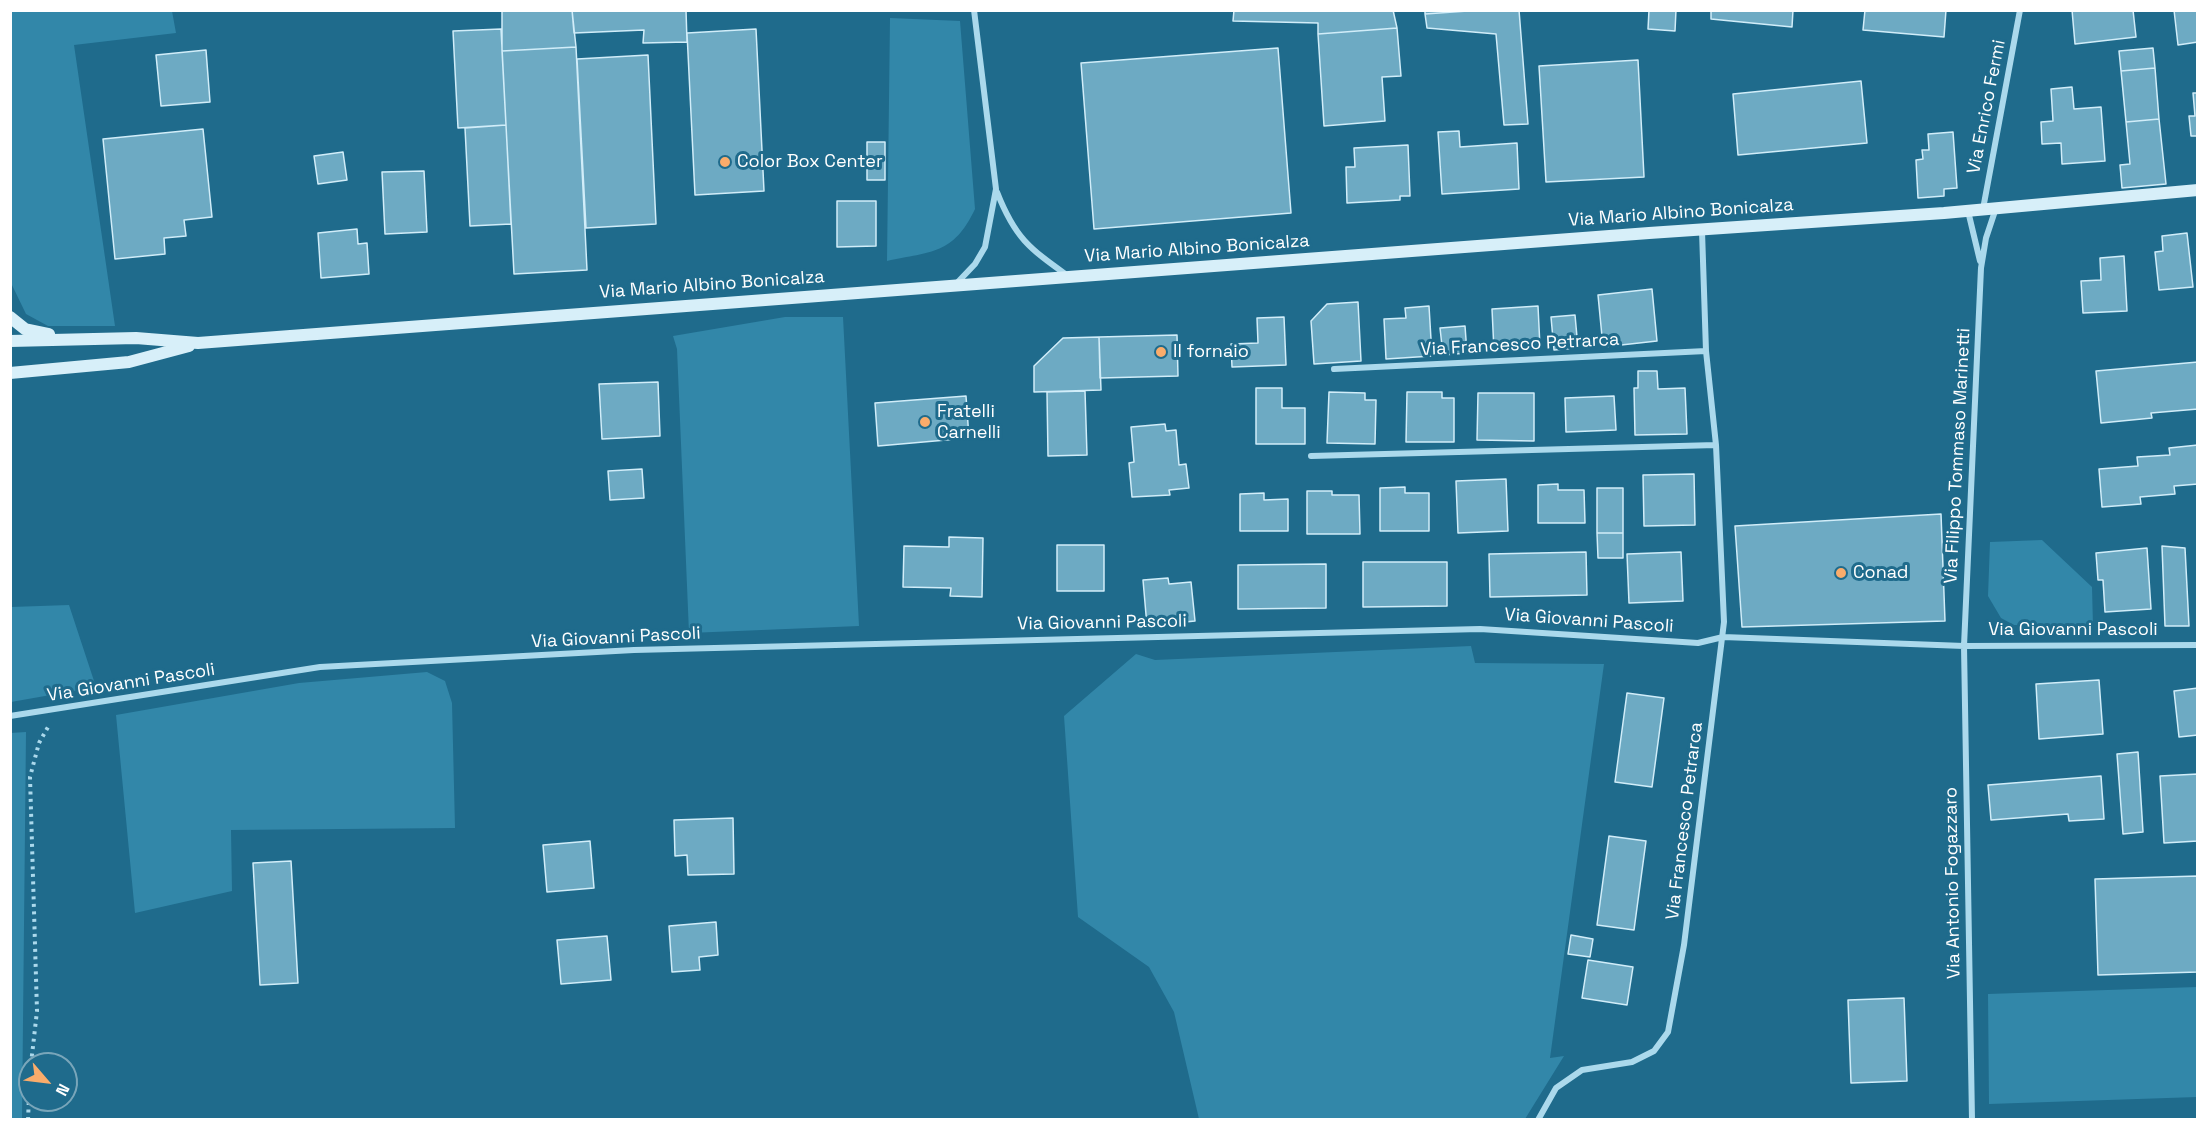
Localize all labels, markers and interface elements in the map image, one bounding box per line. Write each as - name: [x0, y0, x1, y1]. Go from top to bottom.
- street label: Via Enrico Fermi: [1963, 38, 2011, 176]
- place label: Color Box Center: [737, 151, 883, 173]
- marker: Color Box Center: [718, 155, 732, 169]
- street label: Via Mario Albino Bonicalza: [1568, 194, 1794, 232]
- street label: Via Mario Albino Bonicalza: [1084, 230, 1310, 268]
- street label: Via Mario Albino Bonicalza: [599, 266, 825, 304]
- street label: Via Filippo Tommaso Marinetti: [1941, 328, 1975, 584]
- street label: Via Francesco Petrarca: [1420, 329, 1620, 361]
- place label: Il fornaio: [1173, 341, 1249, 363]
- marker: Il fornaio: [1154, 345, 1168, 359]
- place label: Fratelli Carnelli: [937, 401, 1001, 444]
- marker: Fratelli Carnelli: [918, 415, 932, 429]
- place label: Conad: [1853, 562, 1908, 584]
- marker: Conad: [1834, 566, 1848, 580]
- street label: Via Giovanni Pascoli: [1504, 604, 1674, 638]
- street label: Via Giovanni Pascoli: [1017, 611, 1187, 635]
- street label: Via Giovanni Pascoli: [1988, 619, 2158, 641]
- street label: Via Giovanni Pascoli: [531, 623, 701, 653]
- street label: Via Giovanni Pascoli: [46, 659, 216, 707]
- street label: Via Francesco Petrarca: [1662, 721, 1708, 921]
- street label: Via Antonio Fogazzaro: [1941, 787, 1965, 979]
- north arrow: [18, 1052, 78, 1112]
- text: N: [51, 1080, 74, 1099]

